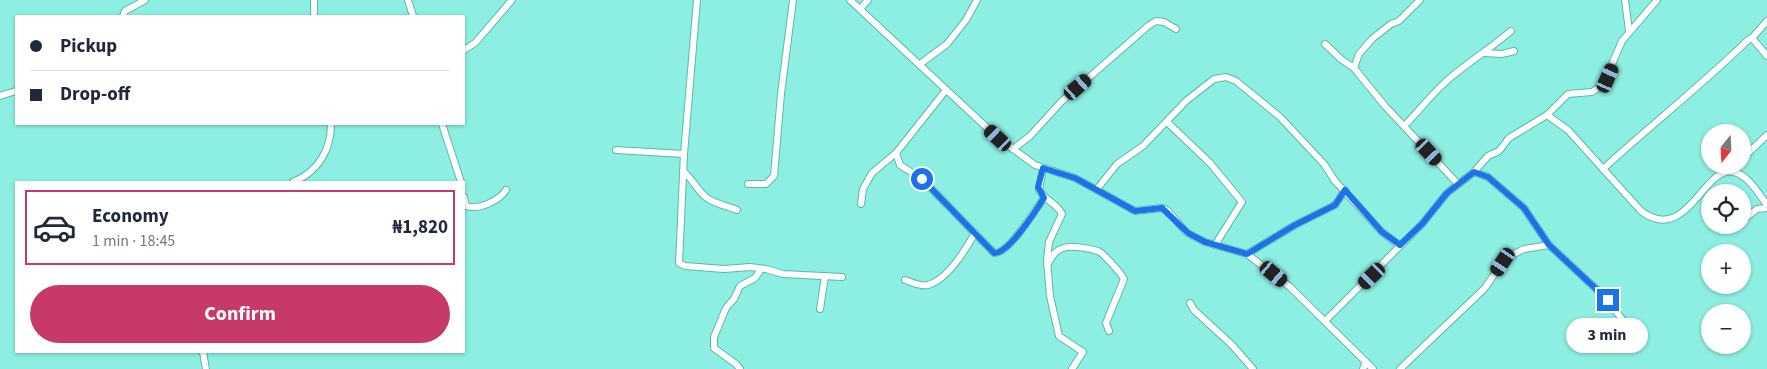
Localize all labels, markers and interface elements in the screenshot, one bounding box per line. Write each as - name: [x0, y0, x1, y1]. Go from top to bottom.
- text: Pickup: [60, 33, 117, 60]
- car: [1595, 61, 1620, 95]
- car: [1061, 71, 1094, 103]
- text: Drop-off: [60, 81, 130, 108]
- car: [981, 122, 1014, 154]
- north arrow: [1701, 124, 1751, 174]
- map controls: [1701, 124, 1751, 354]
- car: [1413, 136, 1444, 168]
- route start: [911, 168, 933, 190]
- button: locate: [1701, 184, 1751, 234]
- text: Economy: [92, 203, 169, 230]
- icon: car: [32, 205, 77, 250]
- text: ₦1,820: [392, 214, 448, 241]
- text: 1 min · 18:45: [92, 230, 175, 252]
- button: +: [1701, 244, 1751, 294]
- car: [1488, 245, 1517, 279]
- car: [1257, 259, 1290, 289]
- car: [1356, 260, 1388, 292]
- button: Confirm: [30, 285, 450, 343]
- route end: [1597, 289, 1619, 311]
- button: −: [1701, 304, 1751, 354]
- callout: 3 min: [1567, 318, 1649, 352]
- text: 3 min: [1588, 324, 1626, 346]

